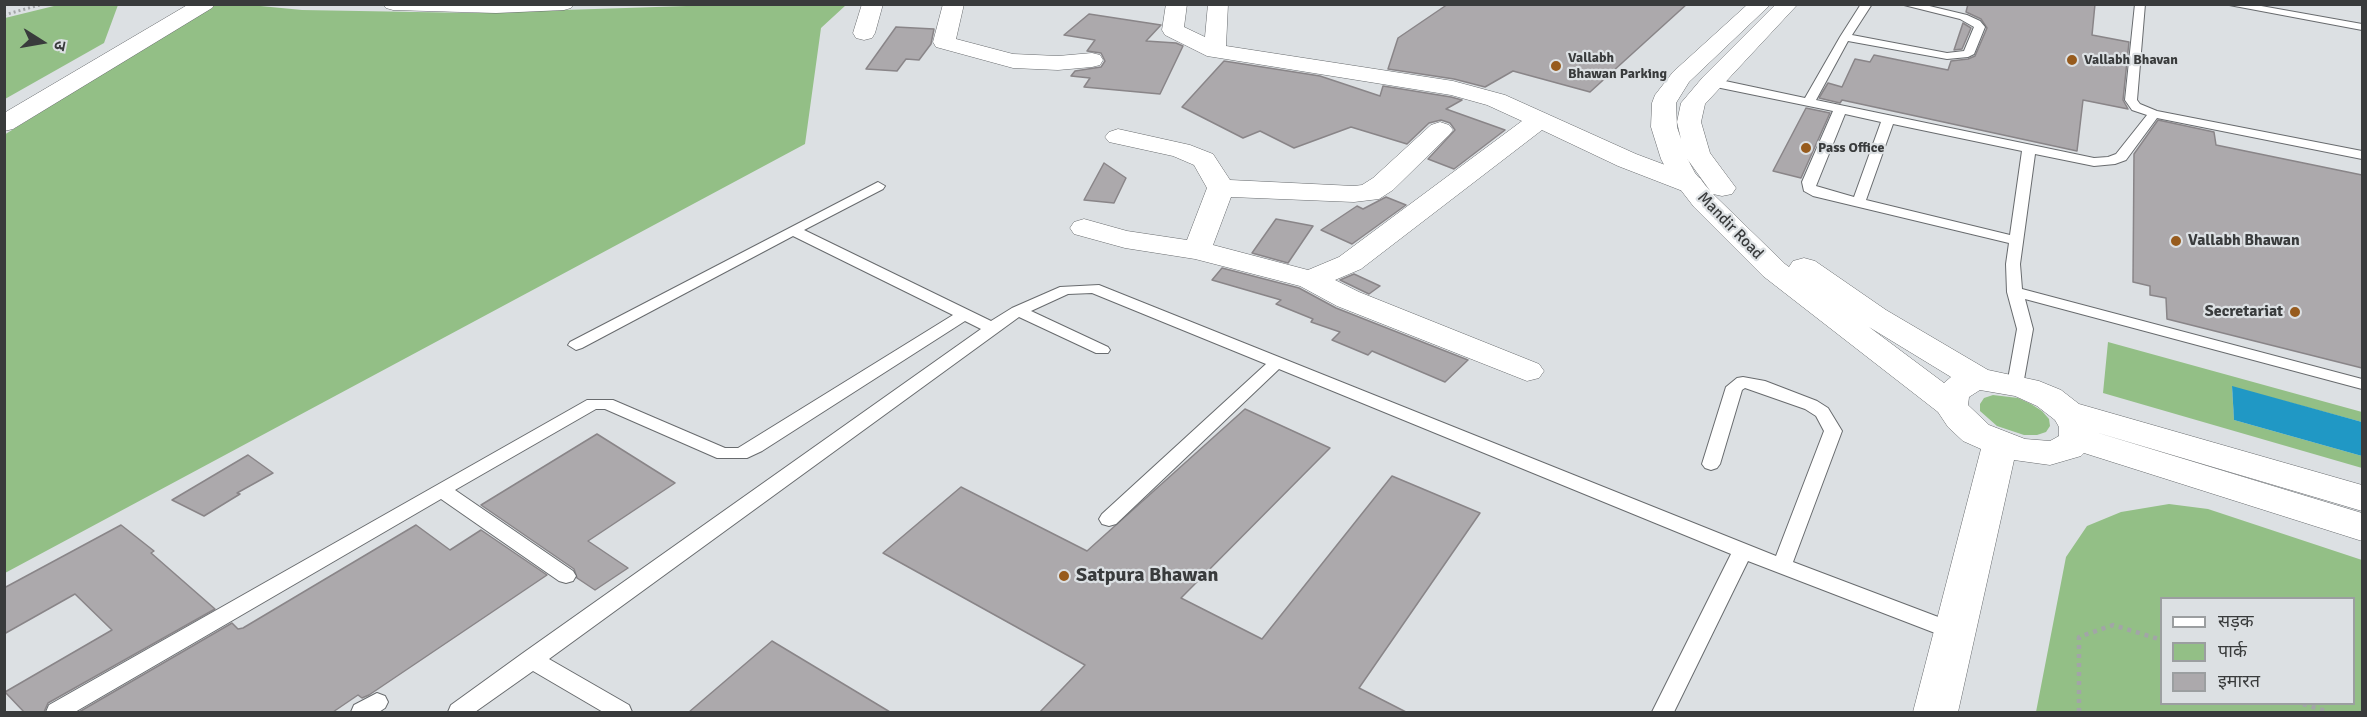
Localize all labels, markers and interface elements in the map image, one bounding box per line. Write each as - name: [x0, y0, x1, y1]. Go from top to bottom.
- north arrow: [12, 12, 72, 72]
- text: उ: [49, 39, 70, 52]
- place label: Vallabh Bhawan Parking: [1568, 50, 1667, 82]
- place label: Vallabh Bhavan: [2084, 52, 2178, 68]
- marker: Vallabh Bhavan: [2065, 53, 2079, 67]
- marker: Vallabh Bhawan Parking: [1549, 59, 1563, 73]
- place label: Pass Office: [1818, 140, 1884, 156]
- marker: Pass Office: [1799, 141, 1813, 155]
- street label: Mandir Road: [1693, 188, 1767, 264]
- place label: Vallabh Bhawan: [2188, 231, 2300, 251]
- marker: Vallabh Bhawan: [2169, 234, 2183, 248]
- place label: Secretariat: [2205, 302, 2283, 322]
- marker: Secretariat: [2288, 305, 2302, 319]
- place label: Satpura Bhawan: [1076, 564, 1218, 588]
- marker: Satpura Bhawan: [1057, 569, 1071, 583]
- legend: [2160, 597, 2355, 705]
- text: सड़क: [2218, 610, 2254, 632]
- text: पार्क: [2218, 640, 2247, 662]
- text: इमारत: [2218, 670, 2260, 692]

